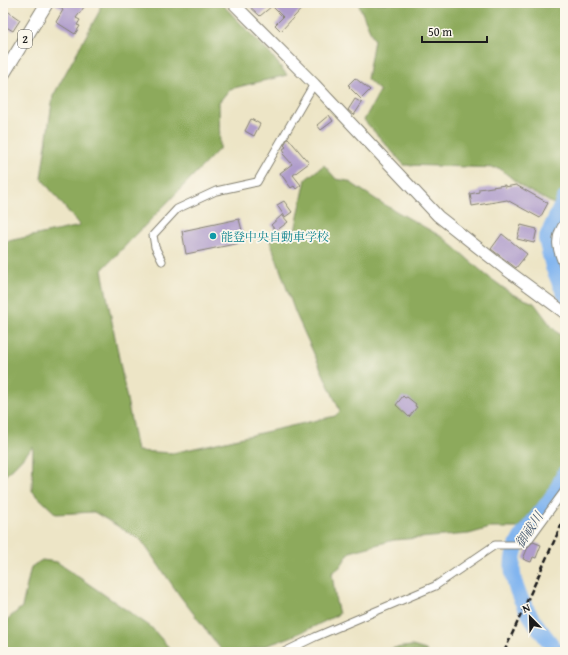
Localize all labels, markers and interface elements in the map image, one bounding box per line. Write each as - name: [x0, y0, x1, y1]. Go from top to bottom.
- scale bar: [422, 18, 487, 44]
- text: 50 m: [428, 23, 452, 40]
- road number: 2: [18, 30, 32, 48]
- place label: 能登中央自動車学校: [221, 228, 329, 245]
- marker: 能登中央自動車学校: [208, 231, 218, 241]
- water label: 御祓川: [510, 507, 549, 552]
- north arrow: [510, 597, 550, 637]
- text: N: [520, 599, 533, 617]

